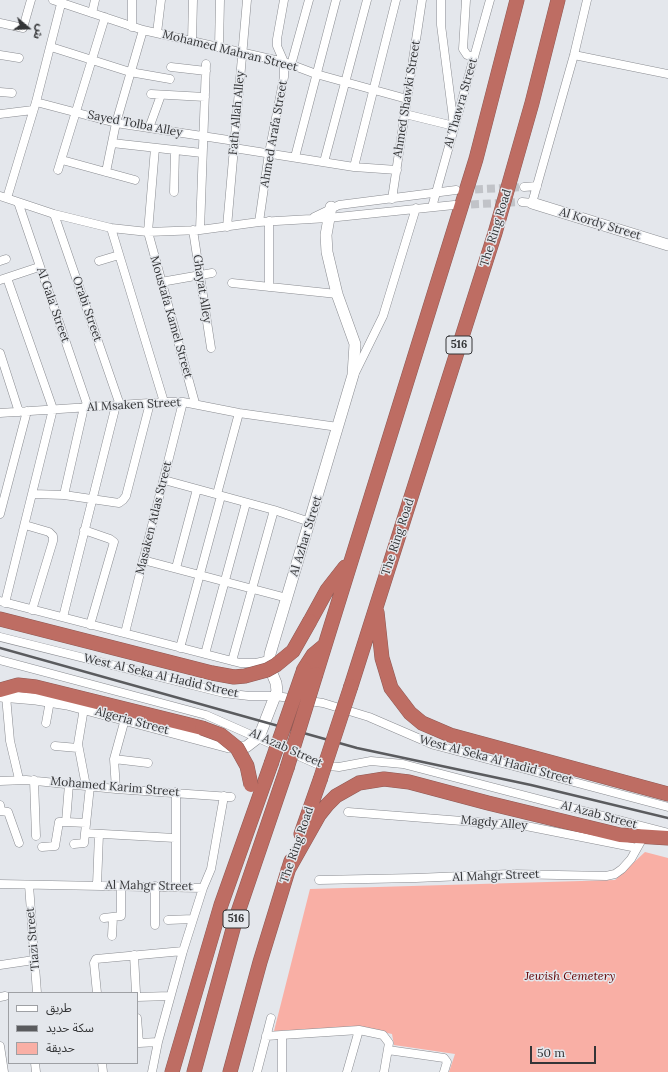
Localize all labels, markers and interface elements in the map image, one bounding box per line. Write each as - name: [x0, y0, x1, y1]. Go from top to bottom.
- north arrow: [8, 8, 48, 48]
- text: ش: [30, 22, 48, 41]
- street label: Mohamed Mahran Street: [161, 27, 299, 75]
- street label: Ahmed Shawki Street: [391, 39, 423, 159]
- street label: Al Thawra Street: [441, 56, 481, 150]
- street label: Fath Allah Alley: [226, 70, 248, 156]
- street label: Ahmed Arafa Street: [257, 79, 291, 189]
- street label: Sayed Tolba Alley: [86, 108, 184, 140]
- street label: The Ring Road: [477, 187, 515, 269]
- street label: Al Kordy Street: [557, 205, 643, 243]
- street label: Moustafa Kamel Street: [147, 254, 195, 380]
- street label: Ghayat Alley: [189, 254, 215, 324]
- street label: Al Gala' Street: [33, 266, 73, 344]
- street label: Orabi Street: [69, 274, 105, 344]
- road number: 516: [446, 336, 472, 354]
- street label: Al Msaken Street: [87, 395, 181, 415]
- street label: Masaken Atlas Street: [133, 460, 175, 576]
- street label: Al Azhar Street: [287, 494, 325, 578]
- street label: The Ring Road: [379, 497, 417, 577]
- street label: West Al Seka Al Hadid Street: [82, 651, 240, 701]
- street label: Algeria Street: [94, 704, 170, 738]
- street label: Al Azab Street: [247, 726, 325, 770]
- street label: West Al Seka Al Hadid Street: [418, 733, 574, 787]
- street label: Mohamed Karim Street: [50, 774, 180, 800]
- street label: Al Azab Street: [559, 798, 639, 832]
- street label: The Ring Road: [277, 805, 317, 885]
- street label: Magdy Alley: [460, 813, 528, 833]
- street label: Al Mahgr Street: [452, 867, 540, 885]
- street label: Al Mahgr Street: [105, 878, 193, 894]
- street label: Tiazi Street: [23, 907, 43, 971]
- road number: 516: [223, 910, 249, 928]
- park label: Jewish Cemetery: [525, 970, 615, 984]
- legend: [8, 992, 138, 1064]
- text: طريق: [46, 1000, 72, 1015]
- text: سكة حديد: [46, 1020, 94, 1035]
- scale bar: [532, 1038, 598, 1064]
- text: حديقة: [46, 1040, 75, 1055]
- text: 50 m: [537, 1045, 565, 1060]

